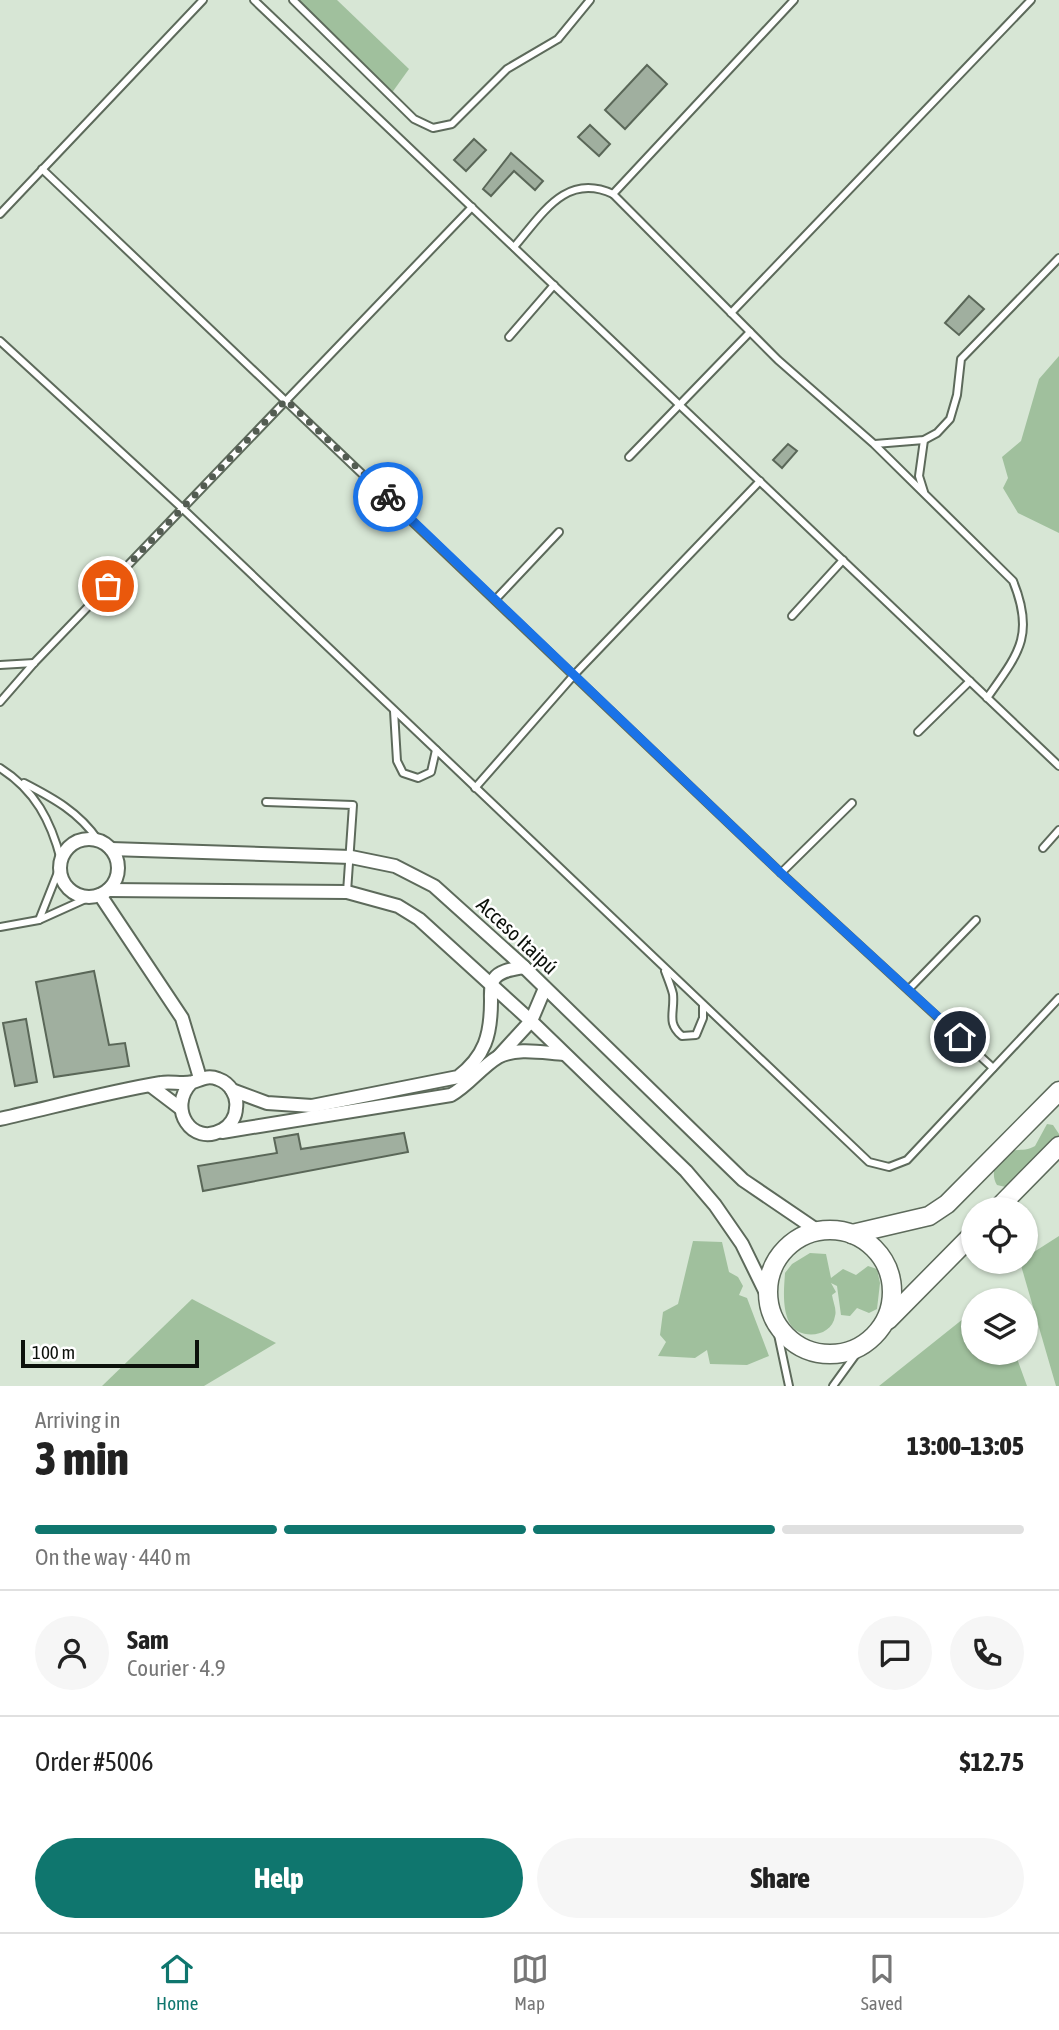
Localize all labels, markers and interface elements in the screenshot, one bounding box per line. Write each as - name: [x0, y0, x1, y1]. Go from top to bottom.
- courier: [353, 462, 423, 532]
- icon: bike: [369, 478, 407, 516]
- pin: [78, 556, 138, 616]
- icon: bag: [89, 567, 127, 605]
- street label: Acceso Itaipú: [472, 892, 563, 979]
- pin: [930, 1007, 990, 1067]
- icon: home: [941, 1018, 979, 1056]
- map controls: [961, 1197, 1038, 1365]
- button: locate: [961, 1197, 1038, 1274]
- button: layers: [961, 1288, 1038, 1365]
- scale bar: [21, 1337, 200, 1369]
- text: 100 m: [32, 1341, 75, 1363]
- text: Arriving in: [35, 1407, 121, 1433]
- text: 13:00–13:05: [907, 1431, 1024, 1461]
- text: 3 min: [35, 1432, 129, 1485]
- text: On the way · 440 m: [35, 1544, 191, 1570]
- button: person: [35, 1616, 109, 1690]
- button: chat: [858, 1616, 932, 1690]
- button: phone: [950, 1616, 1024, 1690]
- text: Sam: [127, 1625, 169, 1655]
- text: Courier · 4.9: [127, 1655, 226, 1681]
- text: Order #5006: [35, 1747, 154, 1777]
- text: $12.75: [960, 1747, 1024, 1777]
- button: Help: [35, 1838, 523, 1918]
- button: Share: [537, 1838, 1024, 1918]
- tab: Home: [156, 1950, 198, 2014]
- tab: Map: [511, 1950, 549, 2014]
- tab: Saved: [861, 1950, 903, 2014]

